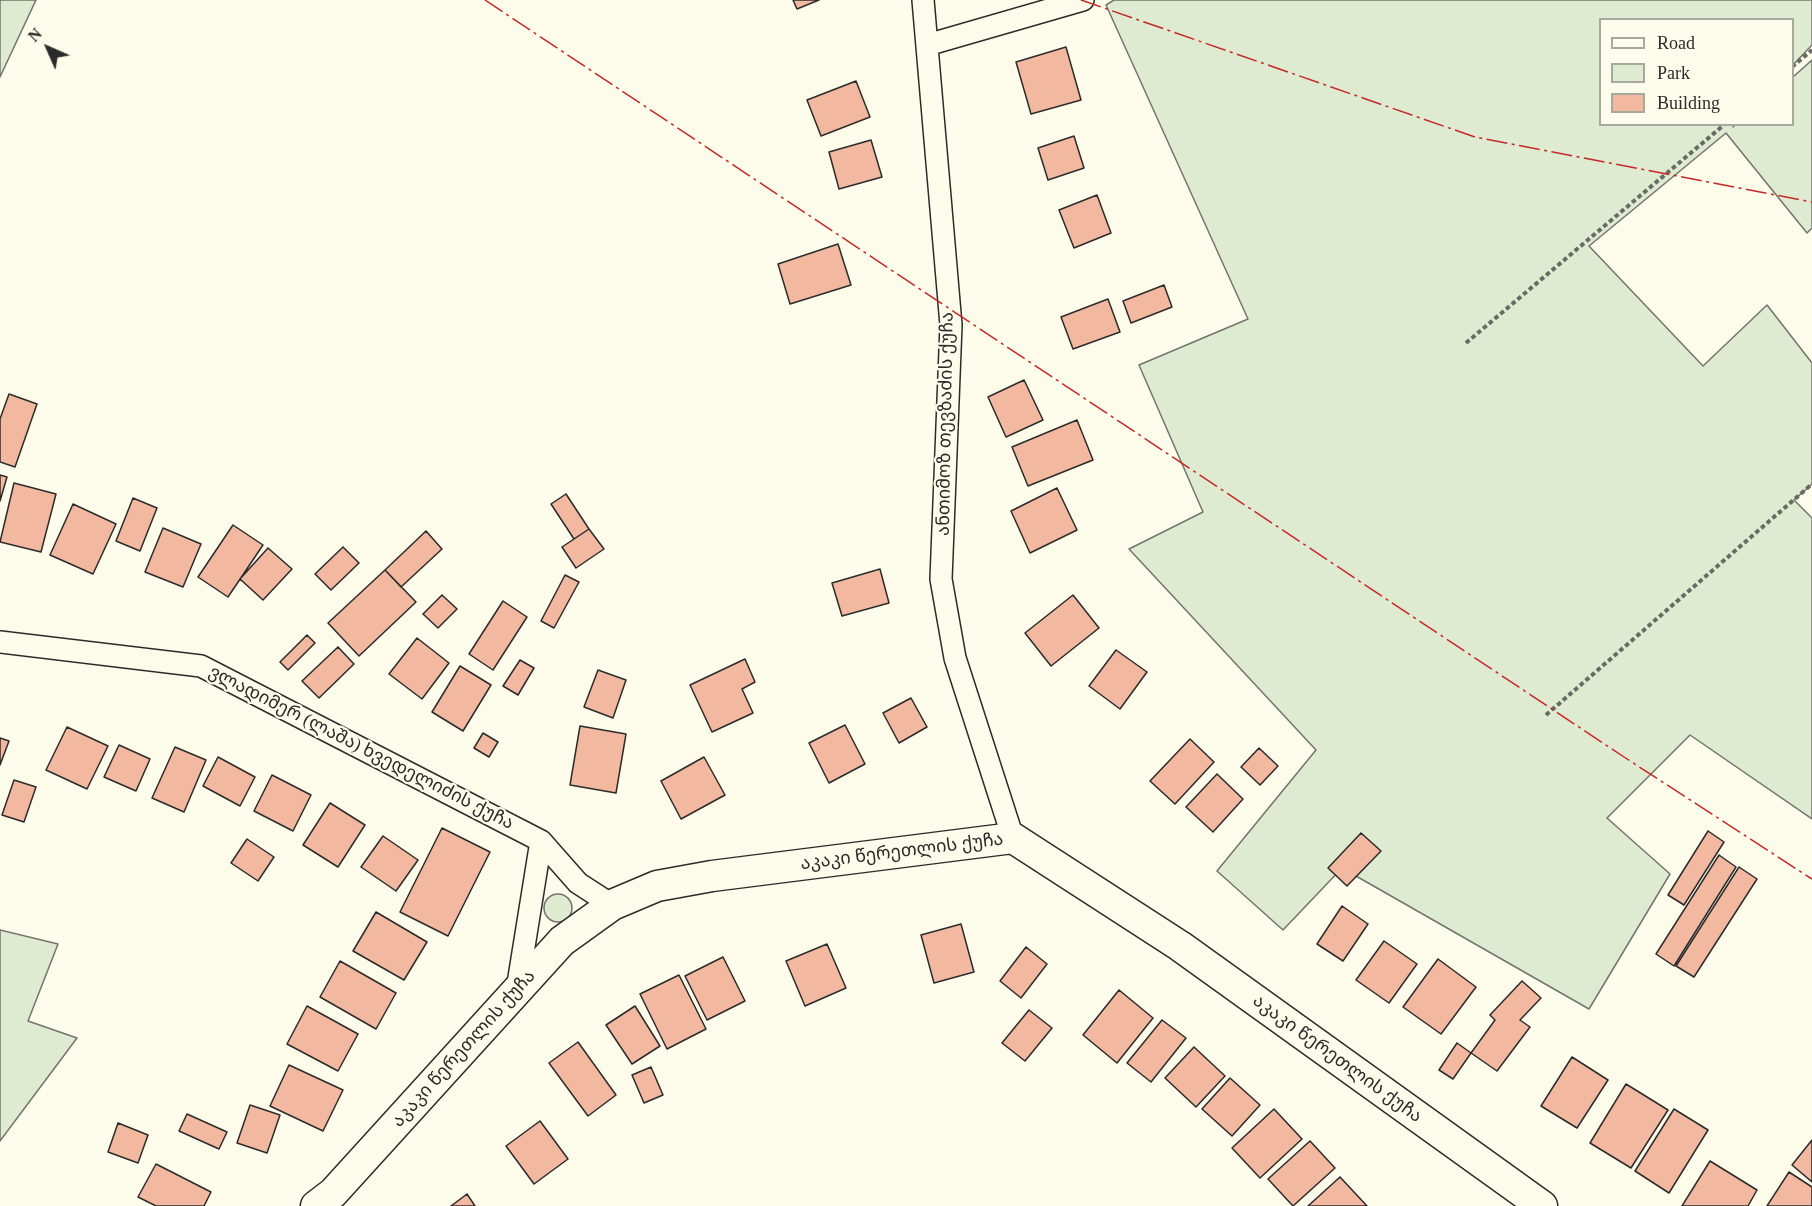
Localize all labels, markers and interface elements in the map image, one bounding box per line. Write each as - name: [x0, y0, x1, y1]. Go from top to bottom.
- north arrow: [18, 18, 78, 78]
- legend: [1599, 18, 1794, 126]
- text: N: [25, 25, 45, 45]
- text: Road: [1657, 33, 1695, 53]
- text: Park: [1657, 63, 1690, 83]
- text: Building: [1657, 93, 1720, 113]
- street label: ანთიმოზ თევზაძის ქუჩა: [933, 312, 959, 536]
- street label: ვლადიმერ (ლაშა) ხვედელიძის ქუჩა: [205, 661, 517, 835]
- street label: აკაკი წერეთლის ქუჩა: [799, 829, 1005, 875]
- street label: აკაკი წერეთლის ქუჩა: [388, 966, 540, 1132]
- street label: აკაკი წერეთლის ქუჩა: [1248, 990, 1426, 1128]

